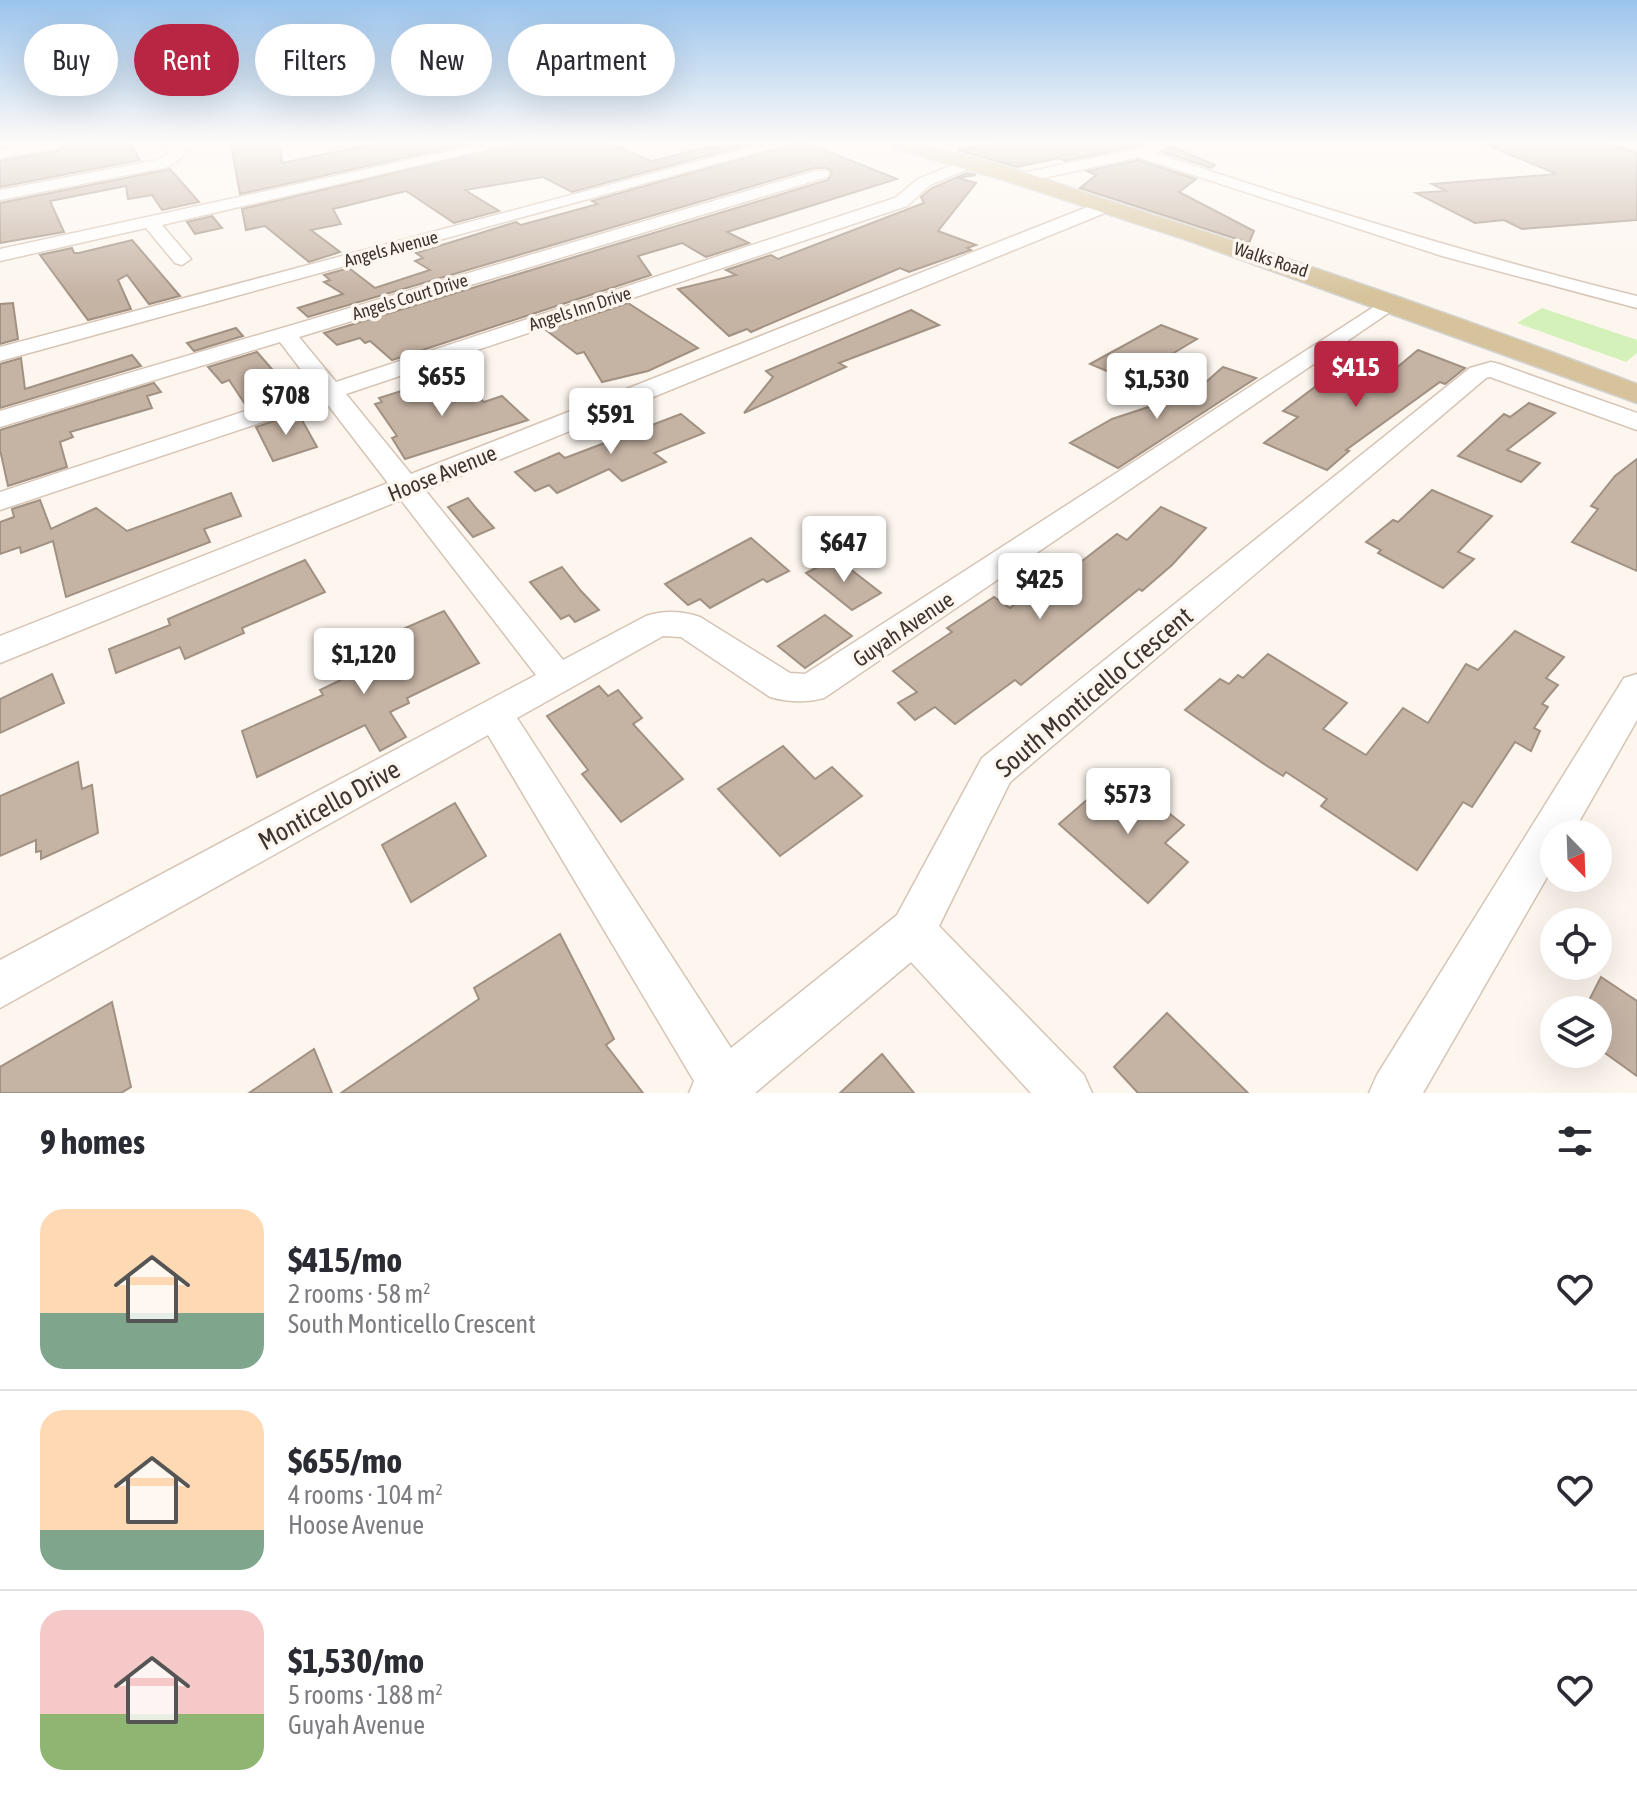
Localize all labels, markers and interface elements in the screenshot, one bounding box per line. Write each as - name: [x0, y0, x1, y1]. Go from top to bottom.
- chip: Buy: [24, 24, 118, 96]
- chip: Rent: [134, 24, 239, 96]
- chip: Filters: [255, 24, 375, 96]
- chip: New: [391, 24, 492, 96]
- chip: Apartment: [508, 24, 675, 96]
- street label: Angels Avenue: [342, 226, 440, 271]
- street label: Walks Road: [1231, 238, 1311, 281]
- street label: Angels Court Drive: [350, 269, 470, 324]
- street label: Angels Inn Drive: [526, 282, 634, 335]
- pin: $415: [1309, 341, 1403, 409]
- pin: $655: [395, 350, 489, 418]
- text: $415: [1332, 352, 1380, 382]
- pin: $1,530: [1092, 353, 1222, 421]
- text: $655: [418, 361, 466, 391]
- text: $1,530: [1125, 364, 1189, 394]
- pin: $708: [239, 369, 333, 437]
- text: $708: [262, 380, 310, 410]
- pin: $591: [564, 388, 658, 456]
- text: $591: [587, 399, 635, 429]
- street label: Hoose Avenue: [384, 439, 500, 507]
- pin: $647: [797, 516, 891, 584]
- text: $647: [820, 527, 868, 557]
- pin: $425: [993, 553, 1087, 621]
- text: $425: [1016, 564, 1064, 594]
- street label: Guyah Avenue: [848, 586, 958, 672]
- street label: South Monticello Crescent: [989, 601, 1199, 783]
- pin: $1,120: [299, 628, 429, 696]
- text: $1,120: [332, 639, 396, 669]
- street label: Monticello Drive: [253, 754, 405, 856]
- pin: $573: [1081, 768, 1175, 836]
- text: $573: [1104, 779, 1152, 809]
- north arrow: [1540, 820, 1612, 892]
- map controls: [1540, 820, 1612, 1068]
- button: locate: [1540, 908, 1612, 980]
- button: layers: [1540, 996, 1612, 1068]
- icon: filters: [1553, 1119, 1597, 1163]
- text: 9 homes: [40, 1122, 145, 1161]
- text: $415/mo: [288, 1240, 402, 1279]
- icon: home: [104, 1241, 200, 1337]
- icon: heart: [1553, 1267, 1597, 1311]
- text: 2 rooms · 58 m²: [288, 1279, 430, 1309]
- text: South Monticello Crescent: [288, 1309, 536, 1339]
- text: $655/mo: [288, 1441, 402, 1480]
- icon: home: [104, 1442, 200, 1538]
- icon: heart: [1553, 1468, 1597, 1512]
- text: 4 rooms · 104 m²: [288, 1480, 443, 1510]
- text: Hoose Avenue: [288, 1510, 424, 1540]
- text: $1,530/mo: [288, 1641, 424, 1680]
- icon: home: [104, 1642, 200, 1738]
- icon: heart: [1553, 1668, 1597, 1712]
- text: 5 rooms · 188 m²: [288, 1680, 443, 1710]
- text: Guyah Avenue: [288, 1710, 425, 1740]

